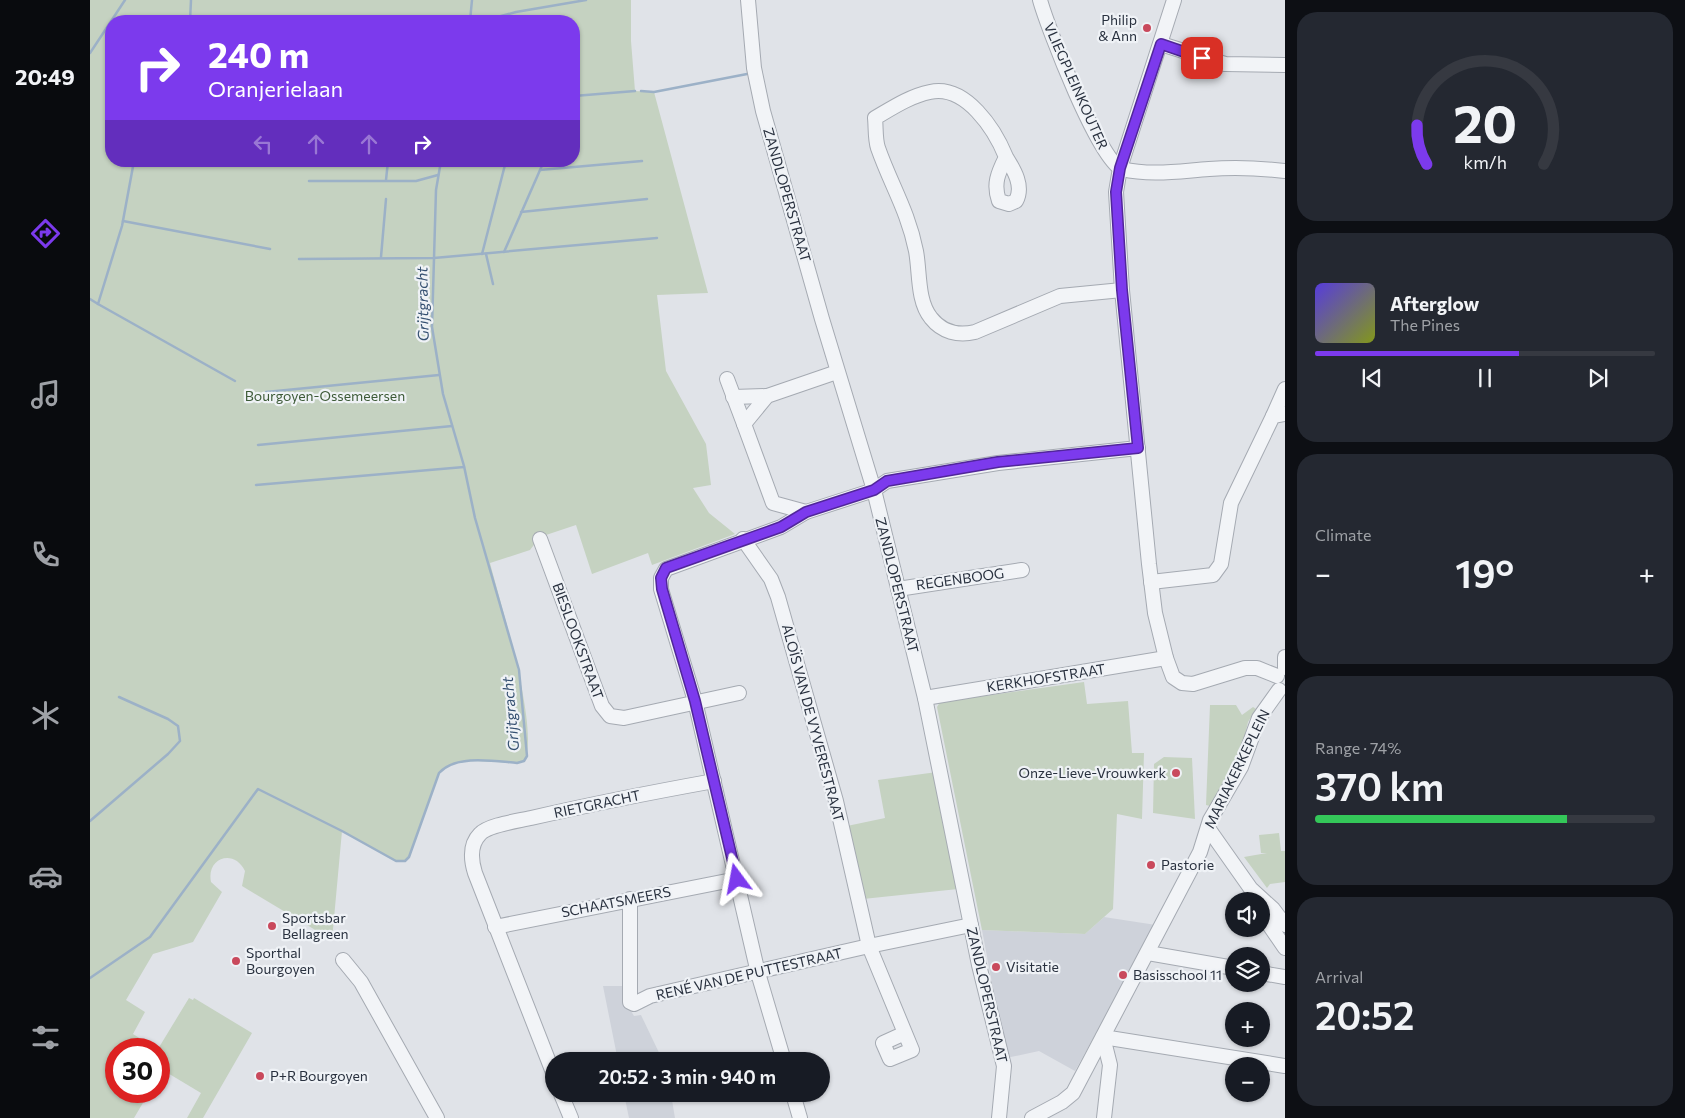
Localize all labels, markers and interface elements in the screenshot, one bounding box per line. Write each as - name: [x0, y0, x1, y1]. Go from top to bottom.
- place label: Philip & Ann: [1098, 11, 1137, 44]
- street label: VLIEGPLEINKOUTER: [1041, 20, 1112, 152]
- marker: Philip & Ann: [1141, 22, 1153, 34]
- text: 240 m: [208, 32, 309, 75]
- icon: right: [125, 35, 190, 100]
- pin: [1181, 37, 1223, 79]
- icon: arrive: [1188, 44, 1216, 72]
- text: 20:49: [15, 63, 75, 90]
- text: Oranjerielaan: [208, 75, 343, 102]
- text: 20: [1453, 90, 1517, 154]
- street label: ZANDLOPERSTRAAT: [760, 126, 815, 264]
- icon: left: [249, 130, 277, 158]
- icon: ahead: [302, 130, 330, 158]
- icon: ahead: [355, 130, 383, 158]
- icon: right: [408, 130, 436, 158]
- text: km/h: [1463, 151, 1507, 173]
- icon: directions: [28, 216, 63, 251]
- water label: Grijtgracht: [412, 266, 432, 342]
- text: Afterglow: [1390, 292, 1479, 315]
- text: The Pines: [1390, 315, 1460, 334]
- icon: previous: [1358, 364, 1386, 392]
- icon: pause: [1471, 364, 1499, 392]
- icon: next: [1584, 364, 1612, 392]
- icon: music: [28, 377, 63, 412]
- park label: Bourgoyen-Ossemeersen: [245, 387, 405, 404]
- street label: ZANDLOPERSTRAAT: [872, 515, 923, 654]
- text: Climate: [1315, 525, 1371, 544]
- icon: phone: [28, 537, 63, 572]
- text: 19°: [1455, 549, 1514, 596]
- text: −: [1315, 556, 1331, 590]
- text: +: [1639, 556, 1655, 590]
- street label: REGENBOOG: [915, 564, 1005, 593]
- street label: BIESLOOKSTRAAT: [549, 580, 607, 702]
- street label: ALOÏS VAN DE VYVERESTRAAT: [779, 622, 848, 824]
- street label: KERKHOFSTRAAT: [985, 660, 1106, 695]
- water label: Grijtgracht: [498, 675, 522, 752]
- icon: climate: [28, 698, 63, 733]
- street label: MARIAKERKEPLEIN: [1200, 706, 1273, 831]
- text: Range · 74%: [1315, 738, 1401, 757]
- text: 370 km: [1315, 762, 1444, 809]
- place label: Onze-Lieve-Vrouwkerk: [1018, 764, 1166, 781]
- marker: Onze-Lieve-Vrouwkerk: [1170, 767, 1182, 779]
- street label: RIETGRACHT: [552, 786, 642, 821]
- position arrow: [710, 852, 762, 904]
- place label: Pastorie: [1161, 856, 1214, 873]
- icon: car: [28, 859, 63, 894]
- marker: Pastorie: [1145, 859, 1157, 871]
- street label: SCHAATSMEERS: [560, 883, 672, 920]
- map controls: [1225, 892, 1270, 1102]
- button: sound: [1225, 892, 1270, 937]
- place label: Sportsbar Bellagreen: [282, 909, 349, 942]
- marker: Sportsbar Bellagreen: [266, 920, 278, 932]
- street label: ZANDLOPERSTRAAT: [964, 925, 1011, 1065]
- place label: Sporthal Bourgoyen: [246, 944, 315, 977]
- street label: RENÉ VAN DE PUTTESTRAAT: [654, 944, 844, 1003]
- button: layers: [1225, 947, 1270, 992]
- marker: Sporthal Bourgoyen: [230, 955, 242, 967]
- place label: Visitatie: [1006, 958, 1059, 975]
- marker: Visitatie: [990, 961, 1002, 973]
- place label: Basisschool 11: [1133, 966, 1222, 983]
- text: Arrival: [1315, 967, 1363, 986]
- marker: Basisschool 11: [1117, 969, 1129, 981]
- text: 20:52: [1315, 991, 1415, 1038]
- button: +: [1225, 1002, 1270, 1047]
- icon: filters: [28, 1020, 63, 1055]
- speed limit sign: 30: [105, 1038, 170, 1103]
- button: −: [1225, 1057, 1270, 1102]
- text: 20:52 · 3 min · 940 m: [599, 1065, 776, 1088]
- place label: P+R Bourgoyen: [270, 1067, 368, 1084]
- marker: P+R Bourgoyen: [254, 1070, 266, 1082]

